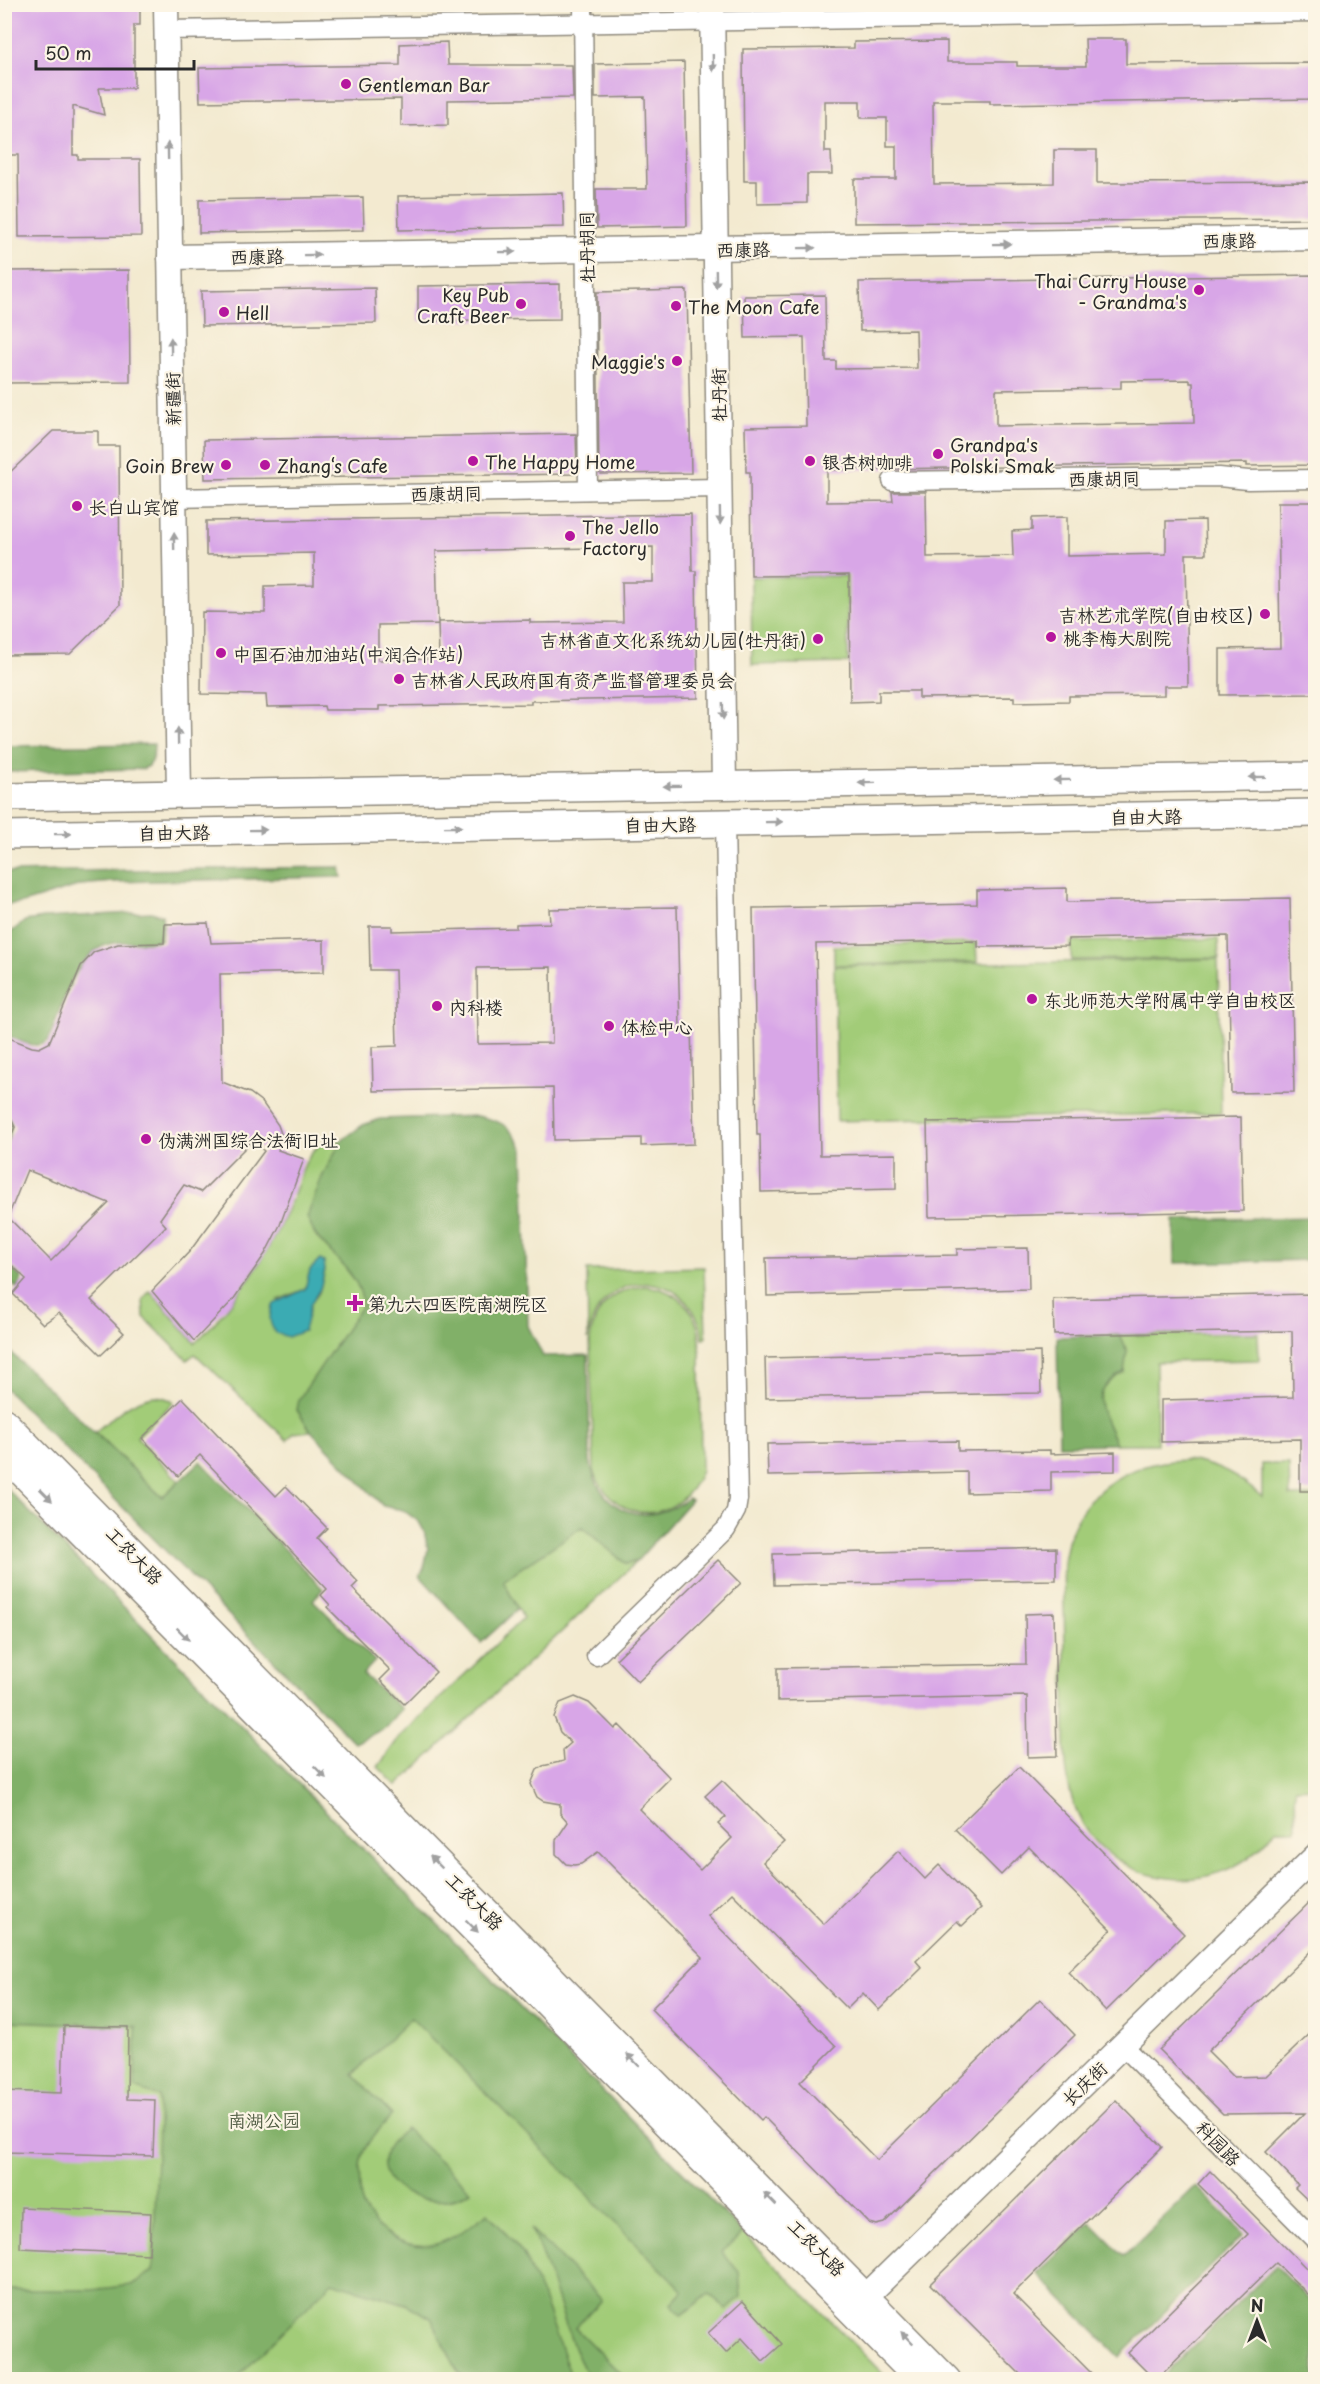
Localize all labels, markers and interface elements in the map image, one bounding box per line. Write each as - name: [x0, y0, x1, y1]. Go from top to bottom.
- scale bar: [36, 33, 194, 71]
- text: 50 m: [45, 39, 92, 66]
- one-way arrow: [708, 53, 718, 72]
- place label: Gentleman Bar: [358, 71, 491, 98]
- marker: Gentleman Bar: [339, 77, 353, 91]
- one-way arrow: [163, 141, 173, 160]
- street label: 牡丹胡同: [572, 211, 600, 283]
- street label: 西康路: [1202, 226, 1256, 254]
- street label: 西康路: [716, 235, 770, 263]
- one-way arrow: [993, 239, 1012, 249]
- street label: 西康路: [230, 242, 284, 270]
- one-way arrow: [798, 243, 817, 252]
- one-way arrow: [498, 247, 517, 257]
- one-way arrow: [303, 250, 322, 260]
- place label: Thai Curry House - Grandma's: [1034, 267, 1187, 315]
- one-way arrow: [711, 269, 721, 288]
- place label: Key Pub Craft Beer: [417, 281, 510, 329]
- marker: Thai Curry House - Grandma's: [1192, 283, 1206, 297]
- place label: The Moon Cafe: [688, 293, 820, 320]
- marker: Key Pub Craft Beer: [514, 297, 528, 311]
- place label: Hell: [236, 299, 269, 326]
- marker: The Moon Cafe: [669, 299, 683, 313]
- marker: Hell: [217, 305, 231, 319]
- one-way arrow: [166, 336, 176, 355]
- place label: Maggie's: [591, 348, 665, 375]
- marker: Maggie's: [670, 354, 684, 368]
- street label: 牡丹街: [704, 368, 732, 422]
- street label: 新疆街: [158, 372, 186, 426]
- place label: Grandpa's Polski Smak: [950, 431, 1055, 479]
- marker: Grandpa's Polski Smak: [931, 447, 945, 461]
- place label: The Happy Home: [485, 448, 635, 475]
- place label: 银杏树咖啡: [822, 448, 912, 475]
- place label: Goin Brew: [125, 452, 214, 479]
- place label: Zhang‘s Cafe: [277, 452, 388, 479]
- marker: The Happy Home: [466, 454, 480, 468]
- marker: 银杏树咖啡: [803, 454, 817, 468]
- marker: Goin Brew: [219, 458, 233, 472]
- marker: Zhang‘s Cafe: [258, 458, 272, 472]
- street label: 西康胡同: [1068, 464, 1140, 492]
- street label: 西康胡同: [410, 479, 482, 507]
- place label: 长白山宾馆: [89, 493, 179, 520]
- marker: 长白山宾馆: [70, 499, 84, 513]
- one-way arrow: [715, 506, 725, 525]
- place label: The Jello Factory: [582, 513, 659, 561]
- marker: The Jello Factory: [563, 529, 577, 543]
- one-way arrow: [169, 531, 179, 550]
- place label: 吉林艺术学院(自由校区): [1059, 601, 1253, 628]
- marker: 吉林艺术学院(自由校区): [1258, 607, 1272, 621]
- place label: 桃李梅大剧院: [1063, 624, 1171, 651]
- place label: 吉林省直文化系统幼儿园(牡丹街): [540, 626, 806, 653]
- marker: 桃李梅大剧院: [1044, 630, 1058, 644]
- marker: 吉林省直文化系统幼儿园(牡丹街): [811, 632, 825, 646]
- place label: 中国石油加油站(中润合作站): [233, 640, 463, 667]
- marker: 中国石油加油站(中润合作站): [214, 646, 228, 660]
- place label: 吉林省人民政府国有资产监督管理委员会: [411, 666, 735, 693]
- marker: 吉林省人民政府国有资产监督管理委员会: [392, 672, 406, 686]
- one-way arrow: [718, 701, 728, 720]
- one-way arrow: [173, 726, 182, 745]
- one-way arrow: [1248, 772, 1267, 782]
- one-way arrow: [1053, 775, 1072, 785]
- one-way arrow: [858, 778, 877, 788]
- one-way arrow: [663, 781, 682, 791]
- street label: 自由大路: [1110, 802, 1182, 830]
- street label: 自由大路: [624, 810, 696, 838]
- one-way arrow: [764, 817, 783, 827]
- street label: 自由大路: [138, 818, 210, 846]
- one-way arrow: [443, 822, 462, 832]
- one-way arrow: [248, 826, 267, 835]
- one-way arrow: [53, 829, 72, 838]
- place label: 东北师范大学附属中学自由校区: [1044, 986, 1296, 1013]
- marker: 东北师范大学附属中学自由校区: [1025, 992, 1039, 1006]
- place label: 内科楼: [449, 993, 503, 1020]
- marker: 内科楼: [430, 999, 444, 1013]
- place label: 体检中心: [621, 1013, 693, 1040]
- marker: 体检中心: [602, 1019, 616, 1033]
- place label: 伪满洲国综合法衙旧址: [158, 1126, 338, 1153]
- marker: 伪满洲国综合法衙旧址: [139, 1132, 153, 1146]
- place label: 第九六四医院南湖院区: [368, 1290, 548, 1317]
- marker: 第九六四医院南湖院区: [346, 1294, 364, 1312]
- one-way arrow: [38, 1488, 52, 1502]
- street label: 工农大路: [100, 1520, 170, 1590]
- one-way arrow: [175, 1626, 189, 1640]
- one-way arrow: [313, 1765, 327, 1780]
- one-way arrow: [429, 1855, 444, 1869]
- street label: 工农大路: [440, 1866, 510, 1936]
- one-way arrow: [465, 1918, 479, 1932]
- one-way arrow: [626, 2054, 640, 2068]
- street label: 长庆街: [1055, 2055, 1113, 2111]
- park label: 南湖公园: [228, 2106, 300, 2133]
- street label: 科园路: [1191, 2114, 1247, 2172]
- one-way arrow: [763, 2192, 777, 2206]
- street label: 工农大路: [782, 2212, 852, 2282]
- north arrow: [1227, 2291, 1287, 2351]
- text: N: [1251, 2293, 1263, 2317]
- one-way arrow: [900, 2331, 914, 2345]

